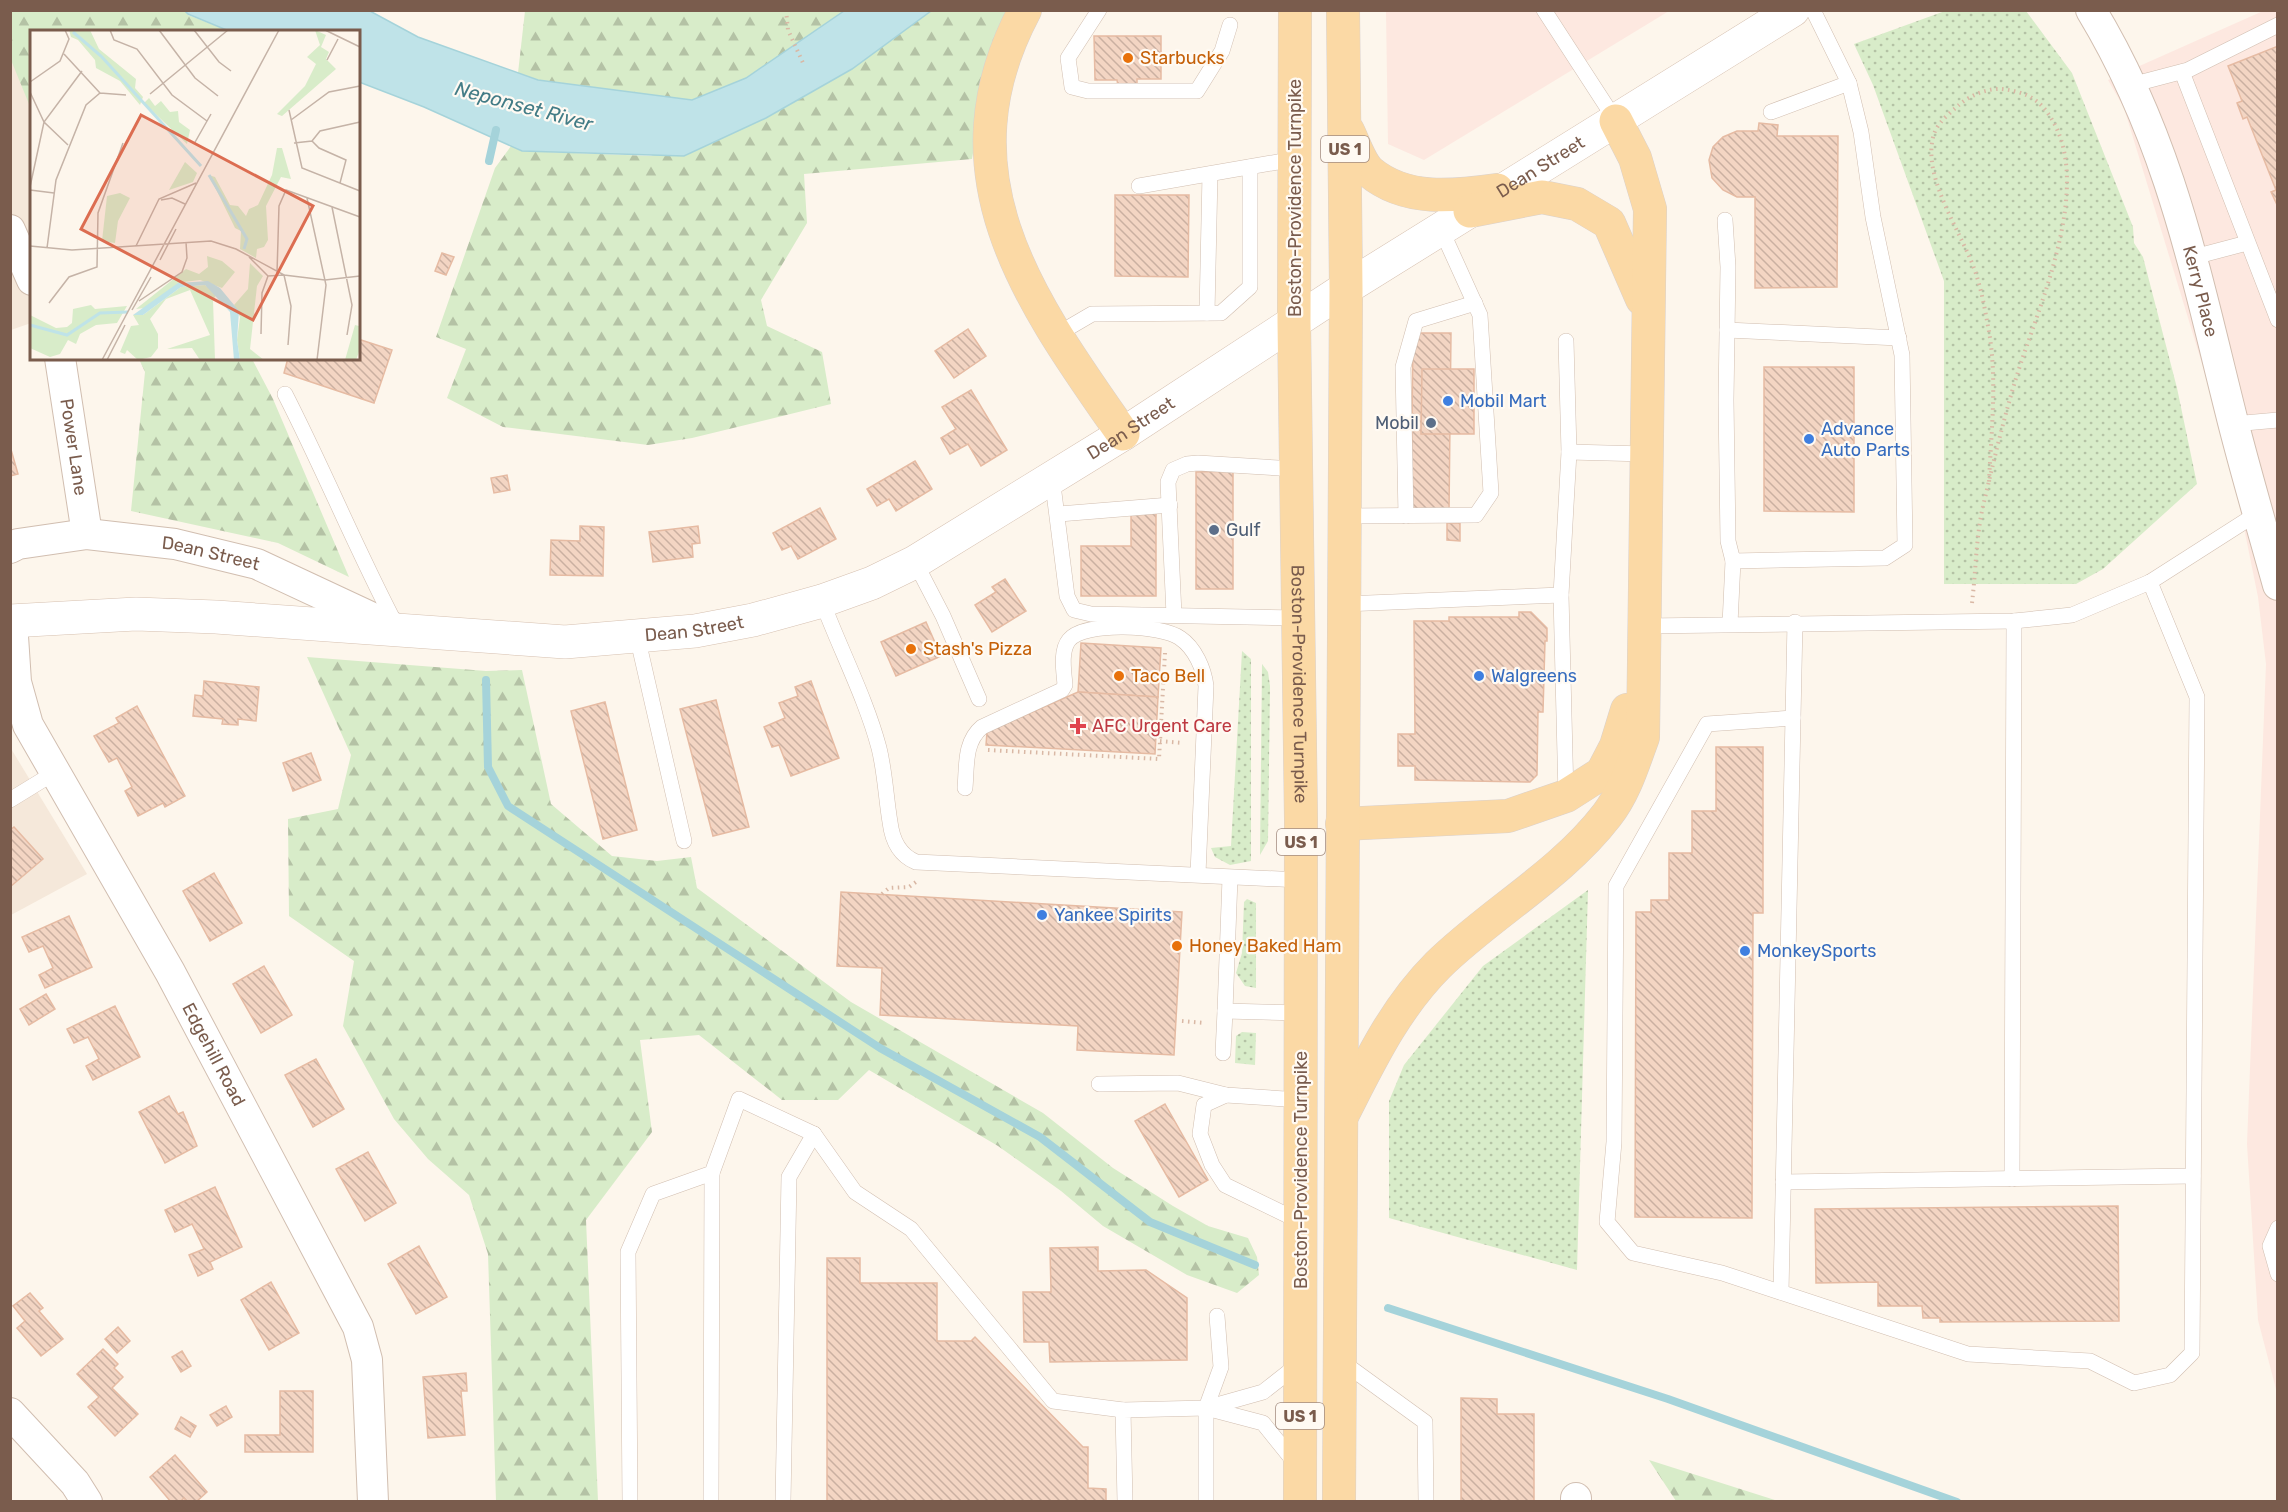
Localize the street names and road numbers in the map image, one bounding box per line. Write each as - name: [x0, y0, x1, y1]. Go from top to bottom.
- street label: Boston-Providence Turnpike: [1284, 79, 1306, 317]
- street label: Dean Street: [1492, 131, 1589, 203]
- road number: US 1: [1321, 136, 1369, 162]
- street label: Kerry Place: [2178, 243, 2223, 339]
- street label: Dean Street: [1083, 392, 1179, 465]
- street label: Power Lane: [55, 397, 92, 497]
- street label: Dean Street: [161, 532, 262, 575]
- street label: Boston-Providence Turnpike: [1286, 565, 1312, 803]
- street label: Dean Street: [644, 611, 746, 646]
- road number: US 1: [1277, 829, 1325, 855]
- street label: Edgehill Road: [177, 999, 250, 1110]
- street label: Boston-Providence Turnpike: [1290, 1051, 1312, 1289]
- road number: US 1: [1276, 1403, 1324, 1429]

